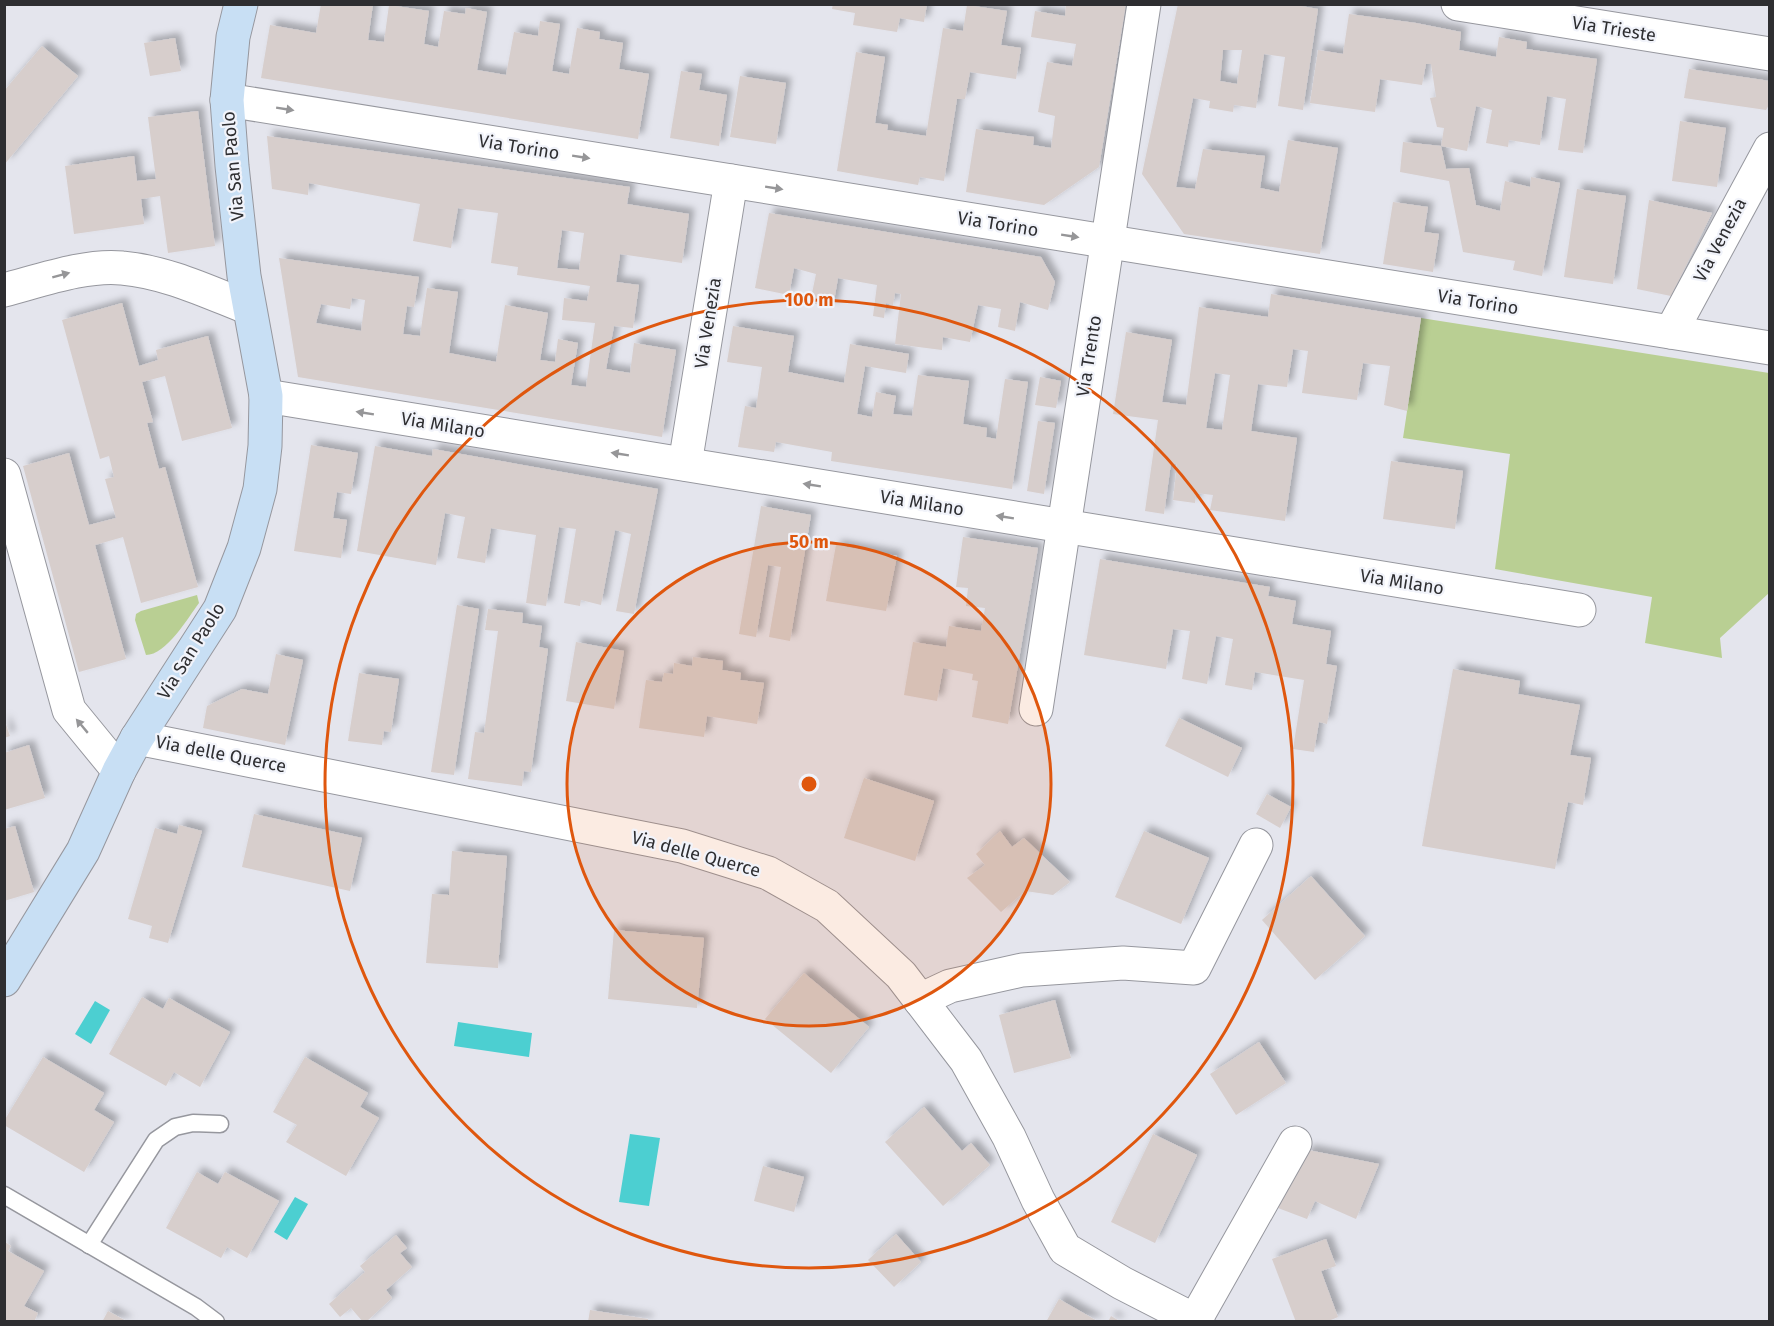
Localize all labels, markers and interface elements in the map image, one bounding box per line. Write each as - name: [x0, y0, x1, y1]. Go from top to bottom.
- street label: Via Trieste: [1570, 12, 1658, 46]
- one-way arrow: [276, 105, 295, 114]
- street label: Via San Paolo: [217, 110, 249, 222]
- street label: Via Torino: [477, 130, 561, 164]
- one-way arrow: [572, 152, 591, 161]
- one-way arrow: [765, 184, 784, 193]
- street label: Via Venezia: [1689, 194, 1751, 286]
- street label: Via Torino: [956, 207, 1040, 241]
- one-way arrow: [1061, 232, 1080, 241]
- one-way arrow: [52, 270, 70, 279]
- street label: Via Venezia: [690, 276, 726, 370]
- street label: Via Torino: [1436, 285, 1520, 319]
- text: 100 m: [785, 289, 833, 311]
- street label: Via Trento: [1072, 314, 1106, 398]
- one-way arrow: [356, 408, 375, 417]
- street label: Via Milano: [399, 408, 487, 442]
- one-way arrow: [610, 449, 629, 458]
- one-way arrow: [803, 481, 822, 490]
- street label: Via Milano: [878, 486, 966, 520]
- one-way arrow: [995, 512, 1014, 521]
- text: 50 m: [789, 531, 829, 553]
- street label: Via Milano: [1358, 565, 1446, 599]
- street label: Via San Paolo: [153, 599, 229, 703]
- one-way arrow: [76, 719, 89, 734]
- street label: Via delle Querce: [154, 731, 288, 777]
- centre of rings: [799, 774, 819, 794]
- street label: Via delle Querce: [629, 826, 763, 882]

